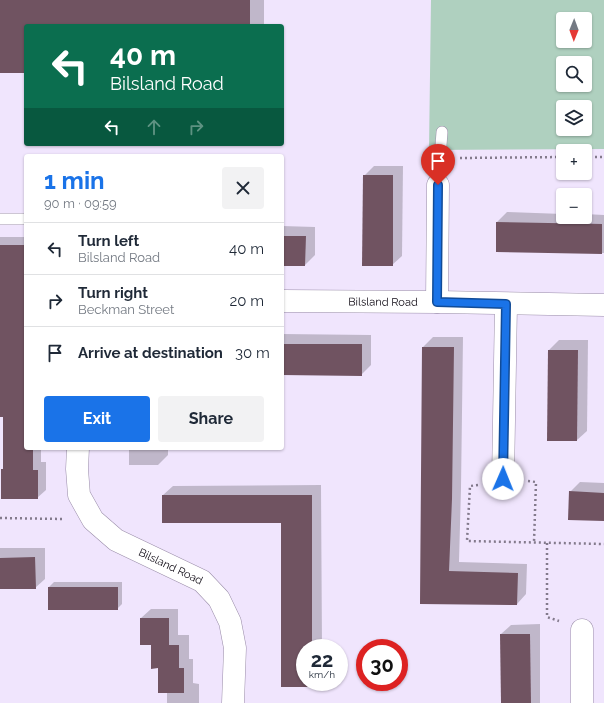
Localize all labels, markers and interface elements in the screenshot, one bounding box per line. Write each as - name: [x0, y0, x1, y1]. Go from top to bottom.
- north arrow: [556, 12, 592, 48]
- map controls: [556, 12, 592, 224]
- text: 40 m: [110, 39, 176, 72]
- icon: left: [44, 40, 96, 92]
- button: search: [556, 56, 592, 92]
- text: Bilsland Road: [110, 73, 224, 94]
- button: layers: [556, 100, 592, 136]
- icon: left: [101, 116, 123, 138]
- icon: ahead: [143, 116, 165, 138]
- icon: right: [185, 116, 207, 138]
- pin: [421, 144, 455, 185]
- button: +: [556, 144, 592, 180]
- icon: arrive: [427, 150, 449, 172]
- text: 1 min: [44, 166, 105, 195]
- button: close: [222, 167, 264, 209]
- button: −: [556, 188, 592, 224]
- text: 90 m · 09:59: [44, 196, 117, 211]
- text: Turn left: [78, 232, 139, 250]
- icon: left: [44, 238, 66, 260]
- text: 40 m: [229, 240, 264, 258]
- text: Bilsland Road: [78, 250, 160, 265]
- text: Turn right: [78, 284, 148, 302]
- icon: right: [44, 290, 66, 312]
- text: 20 m: [229, 292, 264, 310]
- street label: Bilsland Road: [348, 295, 418, 308]
- text: Beckman Street: [78, 302, 174, 317]
- icon: arrive: [44, 342, 66, 364]
- text: Arrive at destination: [78, 344, 223, 362]
- text: 30 m: [235, 344, 270, 362]
- button: Exit: [44, 396, 150, 442]
- button: Share: [158, 396, 264, 442]
- position arrow: [482, 458, 524, 500]
- street label: Bilsland Road: [137, 545, 205, 587]
- speed limit sign: 30: [356, 639, 408, 691]
- text: 22: [311, 648, 333, 672]
- text: km/h: [309, 669, 335, 680]

